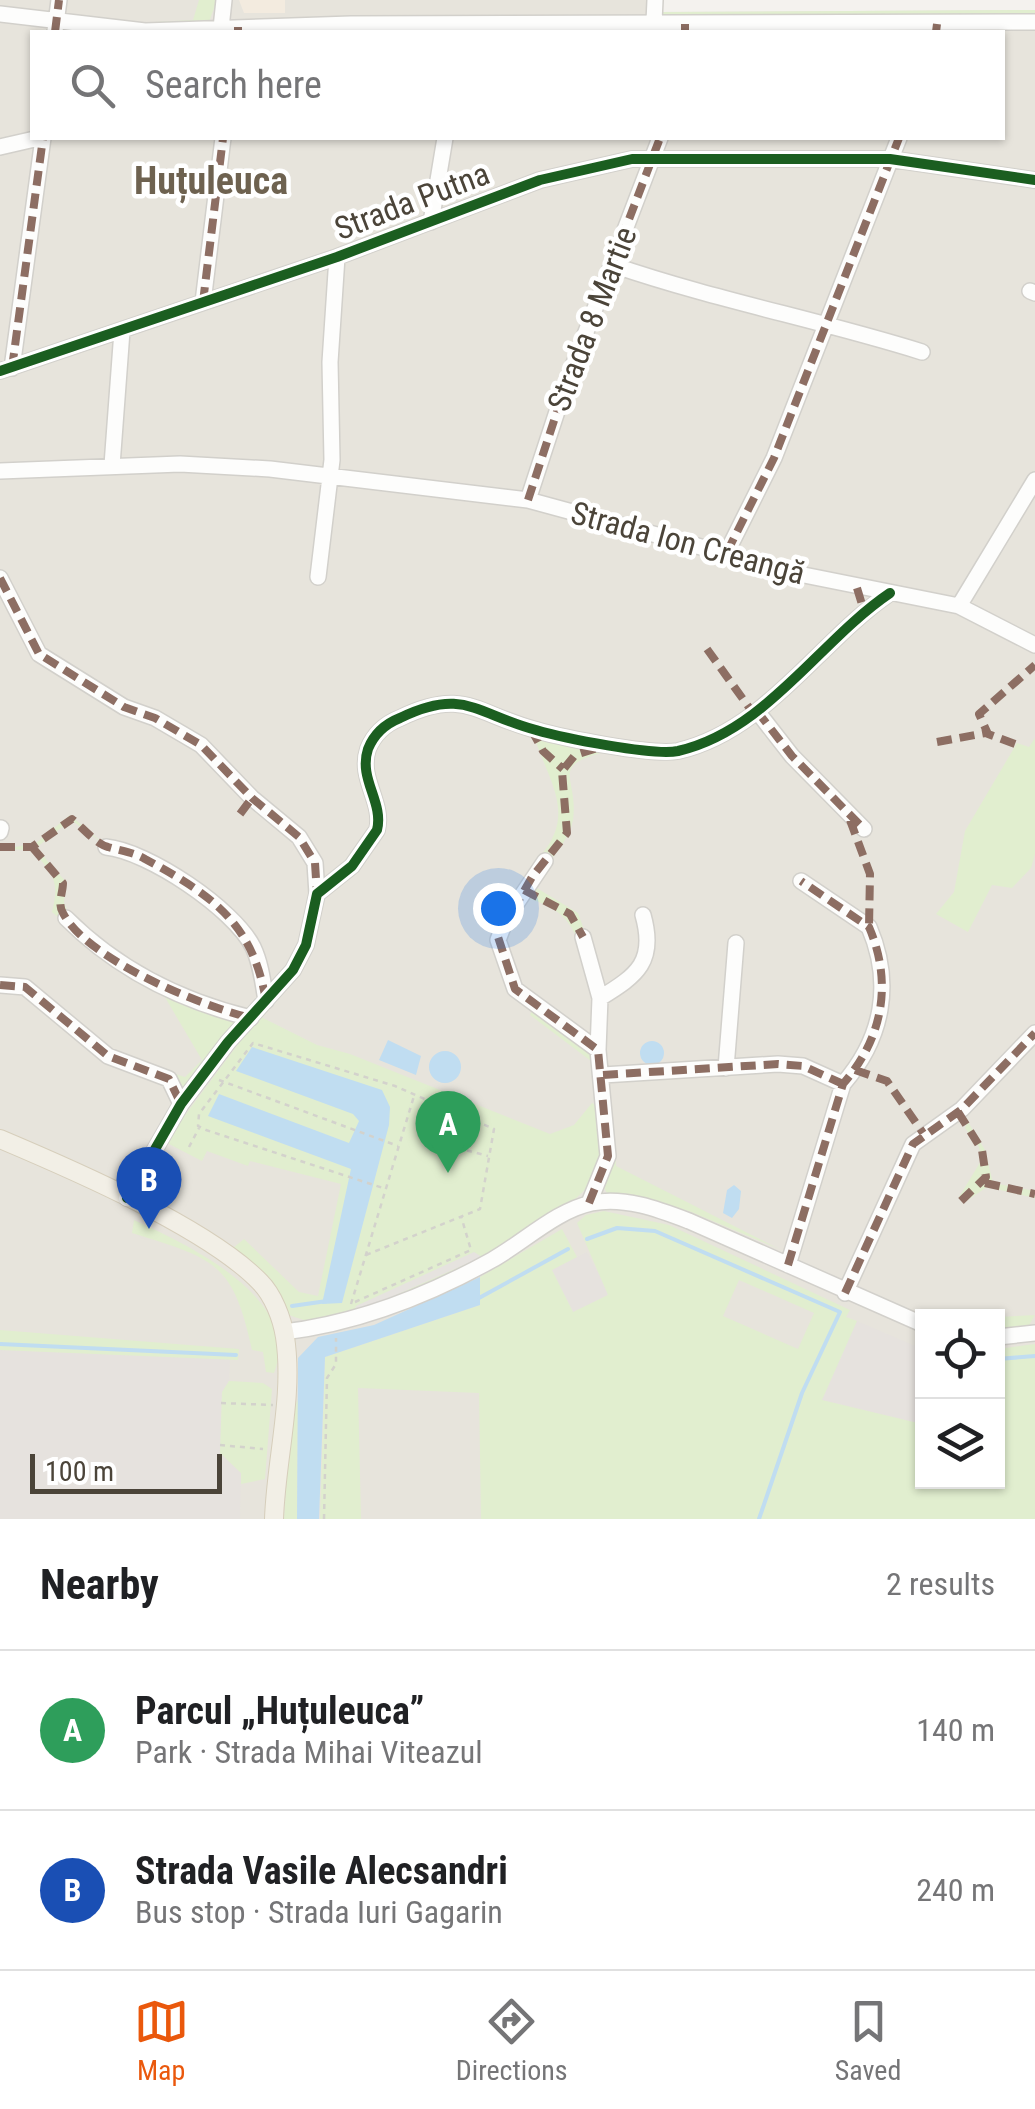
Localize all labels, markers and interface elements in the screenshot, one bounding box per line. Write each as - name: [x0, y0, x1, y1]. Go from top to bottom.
- search box: [30, 30, 1005, 140]
- icon: search: [65, 58, 120, 113]
- text: Search here: [145, 63, 322, 107]
- street label: Strada Putna: [329, 154, 495, 248]
- district label: Huțuleuca: [134, 159, 288, 204]
- street label: Strada 8 Martie: [539, 222, 645, 416]
- street label: Strada Ion Creangă: [567, 494, 809, 592]
- your location: [473, 883, 524, 934]
- pin: A: [416, 1090, 480, 1173]
- pin: B: [116, 1146, 182, 1229]
- map controls: [915, 1309, 1005, 1489]
- button: locate: [915, 1309, 1005, 1399]
- button: layers: [915, 1399, 1005, 1489]
- scale bar: [30, 1449, 222, 1494]
- text: 100 m: [45, 1455, 114, 1488]
- text: Nearby: [40, 1560, 159, 1609]
- text: 2 results: [886, 1565, 995, 1603]
- text: Parcul „Huțuleuca”: [135, 1689, 424, 1733]
- text: A: [63, 1711, 82, 1749]
- text: 140 m: [916, 1711, 995, 1749]
- text: Park · Strada Mihai Viteazul: [135, 1733, 483, 1771]
- text: Strada Vasile Alecsandri: [135, 1849, 508, 1893]
- text: B: [64, 1871, 81, 1909]
- text: 240 m: [916, 1871, 995, 1909]
- text: Bus stop · Strada Iuri Gagarin: [135, 1893, 503, 1931]
- tab: Map: [134, 1994, 189, 2087]
- tab: Directions: [456, 1994, 568, 2087]
- tab: Saved: [835, 1994, 901, 2087]

